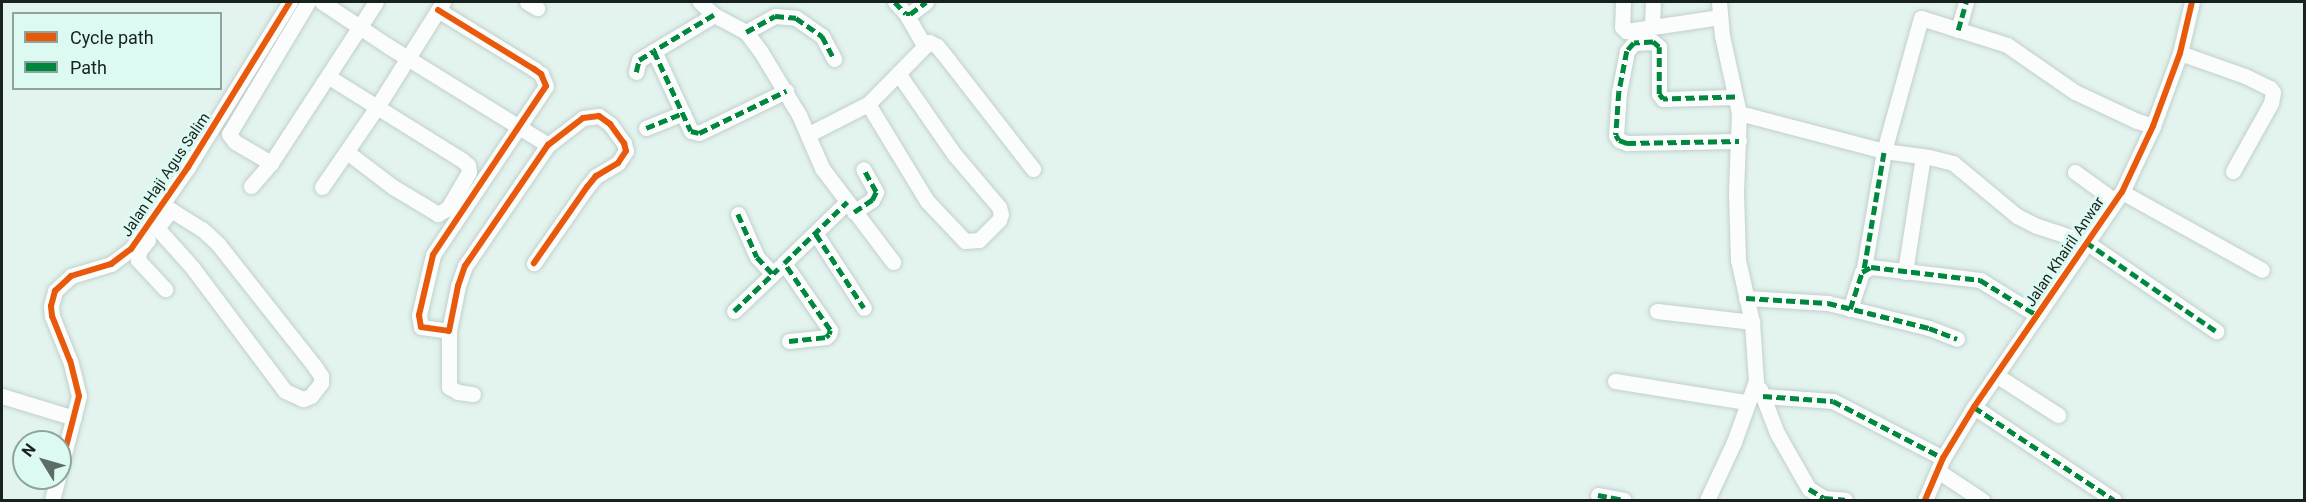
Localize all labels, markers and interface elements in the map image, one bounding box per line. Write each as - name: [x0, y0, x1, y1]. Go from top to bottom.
- legend: [12, 12, 222, 90]
- text: Cycle path: [70, 27, 154, 48]
- text: Path: [70, 57, 107, 78]
- street label: Jalan Haji Agus Salim: [118, 110, 214, 240]
- street label: Jalan Khairil Anwar: [2022, 194, 2108, 310]
- north arrow: [12, 430, 72, 490]
- text: N: [18, 440, 40, 460]

